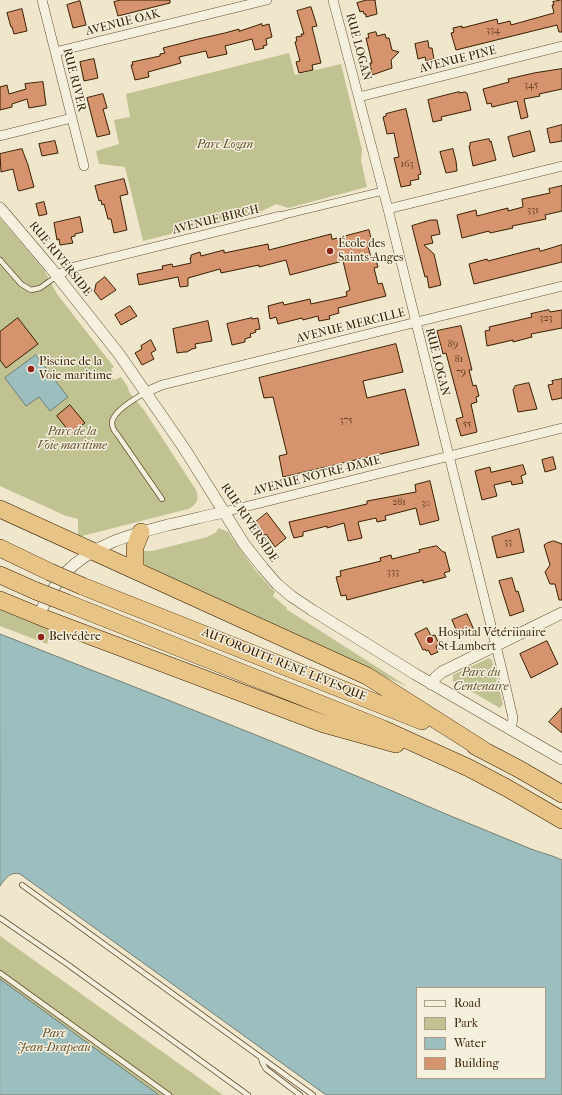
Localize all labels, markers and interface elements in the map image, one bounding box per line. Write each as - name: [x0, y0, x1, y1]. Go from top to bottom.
- street label: AVENUE OAK: [84, 7, 162, 39]
- street label: RUE LOGAN: [342, 12, 374, 82]
- house number: 334: [486, 25, 500, 37]
- street label: AVENUE PINE: [418, 43, 498, 77]
- street label: RUE RIVER: [59, 47, 89, 113]
- house number: 345: [524, 80, 538, 92]
- park label: Parc Logan: [197, 138, 253, 152]
- house number: 163: [400, 159, 414, 171]
- street label: AVENUE BIRCH: [171, 202, 261, 238]
- house number: 331: [527, 205, 539, 217]
- street label: RUE RIVERSIDE: [25, 219, 95, 299]
- place label: École des Saints-Anges: [338, 237, 404, 265]
- marker: École des Saints-Anges: [325, 246, 335, 256]
- street label: AVENUE MERCILLE: [295, 306, 407, 346]
- house number: 323: [539, 313, 553, 325]
- street label: RUE LOGAN: [422, 326, 452, 398]
- house number: 89: [448, 339, 458, 351]
- house number: 81: [455, 354, 463, 366]
- place label: Piscine de la Voie maritime: [39, 355, 112, 383]
- marker: Piscine de la Voie maritime: [26, 364, 36, 374]
- house number: 79: [456, 367, 466, 379]
- house number: 375: [339, 415, 353, 427]
- house number: 55: [463, 419, 471, 431]
- park label: Parc de la Voie maritime: [37, 425, 107, 453]
- street label: AVENUE NOTRE-DAME: [252, 453, 382, 499]
- street label: RUE RIVERSIDE: [217, 481, 281, 565]
- house number: 281: [392, 497, 406, 509]
- house number: 30: [421, 498, 431, 510]
- house number: 33: [504, 537, 512, 549]
- house number: 333: [387, 567, 399, 579]
- street label: AUTOROUTE RENÉ-LÉVESQUE: [200, 625, 368, 705]
- place label: Hospital Vétériinaire St-Lambert: [438, 626, 546, 654]
- place label: Belvédère: [49, 630, 101, 644]
- marker: Belvédère: [36, 632, 46, 642]
- marker: Hospital Vétériinaire St-Lambert: [425, 635, 435, 645]
- park label: Parc du Centenaire: [454, 666, 508, 694]
- legend: [416, 987, 546, 1079]
- text: Road: [454, 996, 481, 1010]
- text: Park: [454, 1016, 478, 1030]
- park label: Parc Jean-Drapeau: [17, 1027, 91, 1055]
- text: Water: [454, 1036, 486, 1050]
- text: Building: [454, 1056, 499, 1070]

